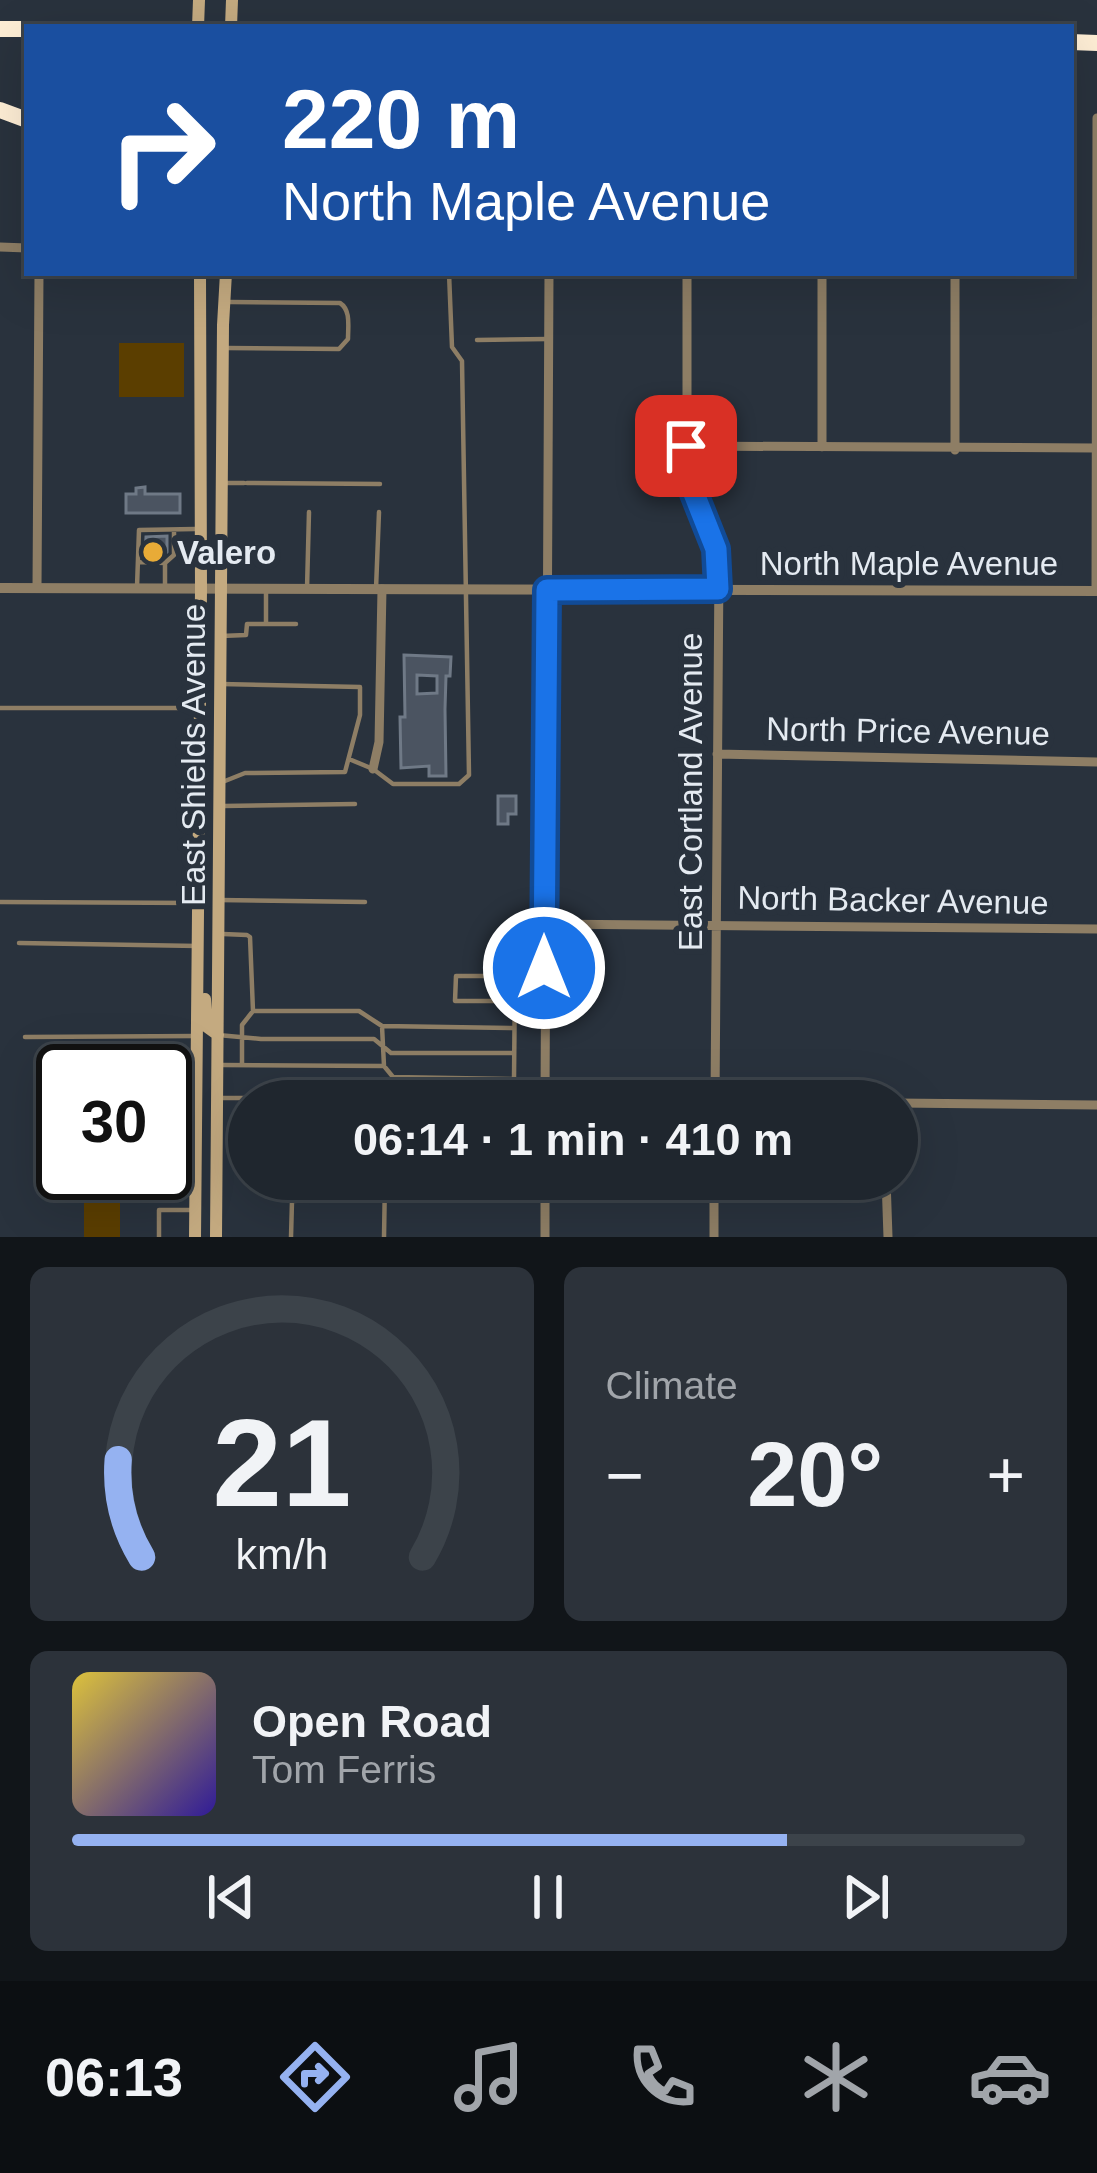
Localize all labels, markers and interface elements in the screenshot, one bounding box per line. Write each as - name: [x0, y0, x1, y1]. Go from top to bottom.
- icon: right: [84, 72, 240, 228]
- text: 220 m: [282, 72, 520, 166]
- text: North Maple Avenue: [282, 171, 770, 231]
- pin: [635, 395, 737, 497]
- icon: arrive: [653, 413, 719, 479]
- place label: Valero: [177, 534, 276, 571]
- marker: Valero: [140, 539, 166, 565]
- street label: North Maple Avenue: [760, 545, 1058, 582]
- street label: East Shields Avenue: [175, 604, 212, 906]
- street label: East Cortland Avenue: [672, 633, 709, 951]
- street label: North Price Avenue: [766, 710, 1050, 752]
- street label: North Backer Avenue: [737, 879, 1049, 921]
- position arrow: [481, 905, 607, 1031]
- speed limit sign: 30: [36, 1044, 192, 1200]
- text: 06:14 · 1 min · 410 m: [353, 1114, 793, 1165]
- text: Climate: [606, 1364, 738, 1407]
- text: 21: [212, 1393, 351, 1532]
- text: 20°: [747, 1425, 883, 1525]
- text: −: [606, 1438, 644, 1512]
- text: +: [986, 1438, 1025, 1512]
- text: km/h: [235, 1530, 328, 1578]
- text: Open Road: [252, 1696, 492, 1747]
- text: Tom Ferris: [252, 1748, 436, 1791]
- icon: previous: [198, 1864, 264, 1930]
- icon: pause: [515, 1864, 581, 1930]
- icon: next: [833, 1864, 899, 1930]
- icon: directions: [273, 2035, 357, 2119]
- icon: music: [447, 2035, 531, 2119]
- icon: phone: [620, 2035, 704, 2119]
- icon: climate: [794, 2035, 878, 2119]
- icon: car: [968, 2035, 1052, 2119]
- text: 06:13: [45, 2047, 183, 2107]

